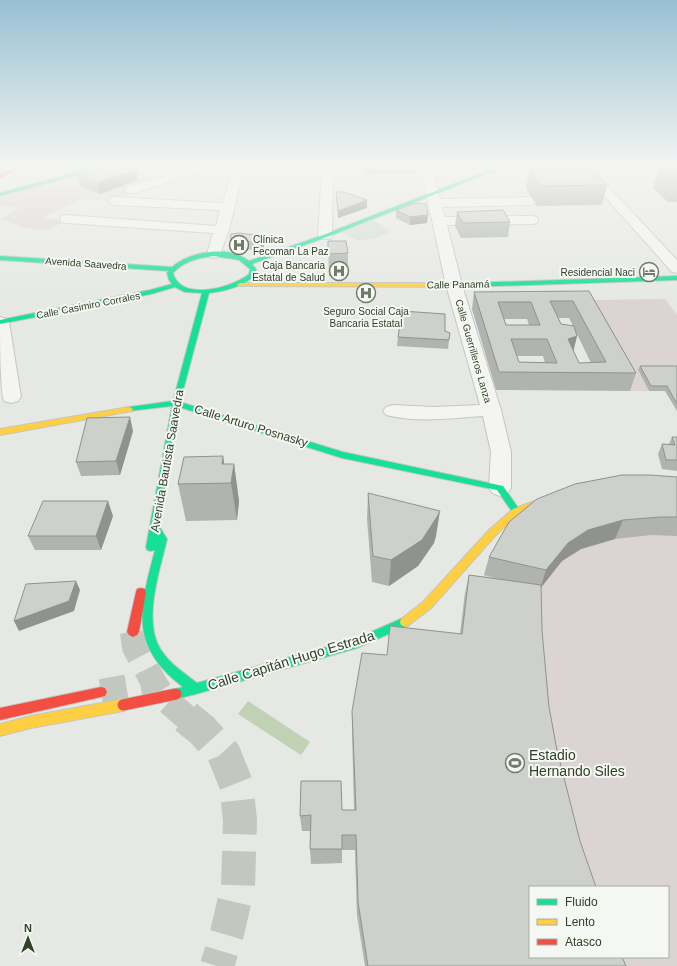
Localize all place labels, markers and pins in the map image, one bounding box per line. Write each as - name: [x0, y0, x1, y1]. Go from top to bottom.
- hospital icon: Clínica Fecoman La Paz: [228, 234, 250, 256]
- place label: Clínica Fecoman La Paz: [253, 234, 329, 257]
- place label: Caja Bancaria Estatal de Salud: [252, 260, 325, 283]
- hospital icon: Caja Bancaria Estatal de Salud: [328, 260, 350, 282]
- hotel icon: Residencial Naci: [638, 261, 660, 283]
- place label: Residencial Naci: [561, 267, 635, 278]
- hospital icon: Seguro Social Caja Bancaria Estatal: [355, 282, 377, 304]
- place label: Seguro Social Caja Bancaria Estatal: [323, 306, 409, 329]
- place label: Estadio Hernando Siles: [529, 747, 625, 779]
- sports icon: Estadio Hernando Siles: [504, 752, 526, 774]

